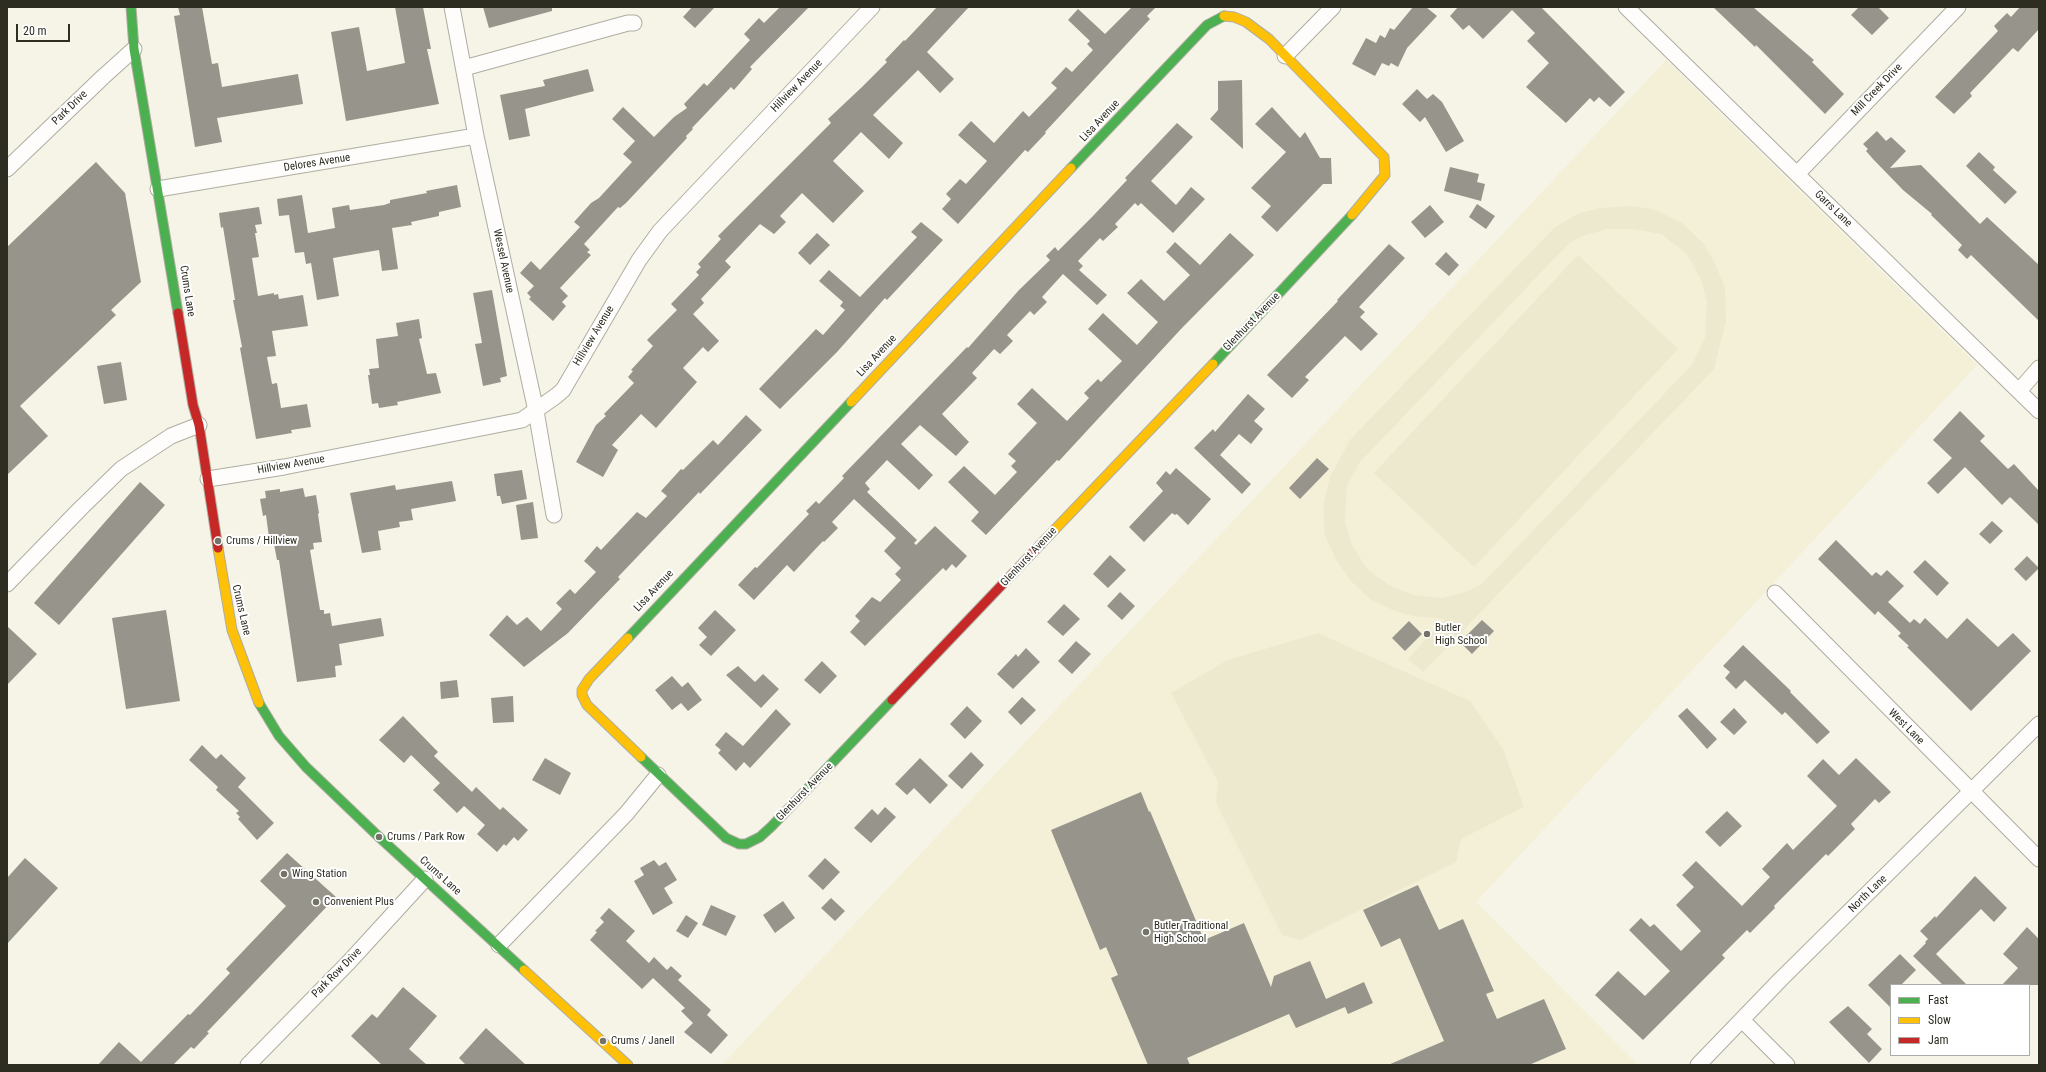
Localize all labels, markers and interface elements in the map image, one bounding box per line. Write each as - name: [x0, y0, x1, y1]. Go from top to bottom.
- scale bar: [18, 16, 72, 42]
- text: 20 m: [23, 24, 47, 38]
- street label: Hillview Avenue: [769, 57, 825, 115]
- street label: Mill Creek Drive: [1849, 61, 1905, 119]
- street label: Park Drive: [50, 88, 90, 128]
- street label: Lisa Avenue: [1077, 97, 1123, 145]
- street label: Delores Avenue: [283, 151, 351, 175]
- street label: Garrs Lane: [1812, 188, 1854, 230]
- street label: Wessel Avenue: [490, 228, 516, 294]
- street label: Crums Lane: [176, 264, 198, 318]
- street label: Glenhurst Avenue: [1221, 290, 1283, 354]
- street label: Hillview Avenue: [571, 303, 617, 369]
- street label: Lisa Avenue: [854, 332, 900, 380]
- street label: Hillview Avenue: [256, 453, 326, 477]
- street label: Glenhurst Avenue: [998, 525, 1060, 589]
- place label: Crums / Hillview: [226, 534, 297, 548]
- marker: Crums / Hillview: [213, 536, 223, 546]
- street label: Lisa Avenue: [631, 567, 677, 615]
- street label: Crums Lane: [229, 583, 253, 637]
- place label: Butler High School: [1435, 621, 1487, 647]
- marker: Butler High School: [1422, 629, 1432, 639]
- street label: West Lane: [1885, 706, 1927, 748]
- street label: Glenhurst Avenue: [774, 760, 836, 824]
- place label: Crums / Park Row: [387, 830, 465, 844]
- marker: Crums / Park Row: [374, 832, 384, 842]
- street label: Crums Lane: [416, 854, 464, 898]
- place label: Wing Station: [292, 867, 347, 881]
- marker: Wing Station: [279, 869, 289, 879]
- street label: North Lane: [1846, 873, 1890, 915]
- place label: Convenient Plus: [324, 895, 394, 909]
- marker: Convenient Plus: [311, 897, 321, 907]
- place label: Butler Traditional High School: [1154, 919, 1228, 945]
- marker: Butler Traditional High School: [1141, 927, 1151, 937]
- street label: Park Row Drive: [309, 945, 365, 1001]
- legend: [1890, 984, 2030, 1056]
- text: Fast: [1928, 993, 1948, 1007]
- text: Slow: [1928, 1013, 1951, 1027]
- text: Jam: [1928, 1033, 1949, 1047]
- place label: Crums / Janell: [611, 1034, 674, 1048]
- marker: Crums / Janell: [598, 1036, 608, 1046]

